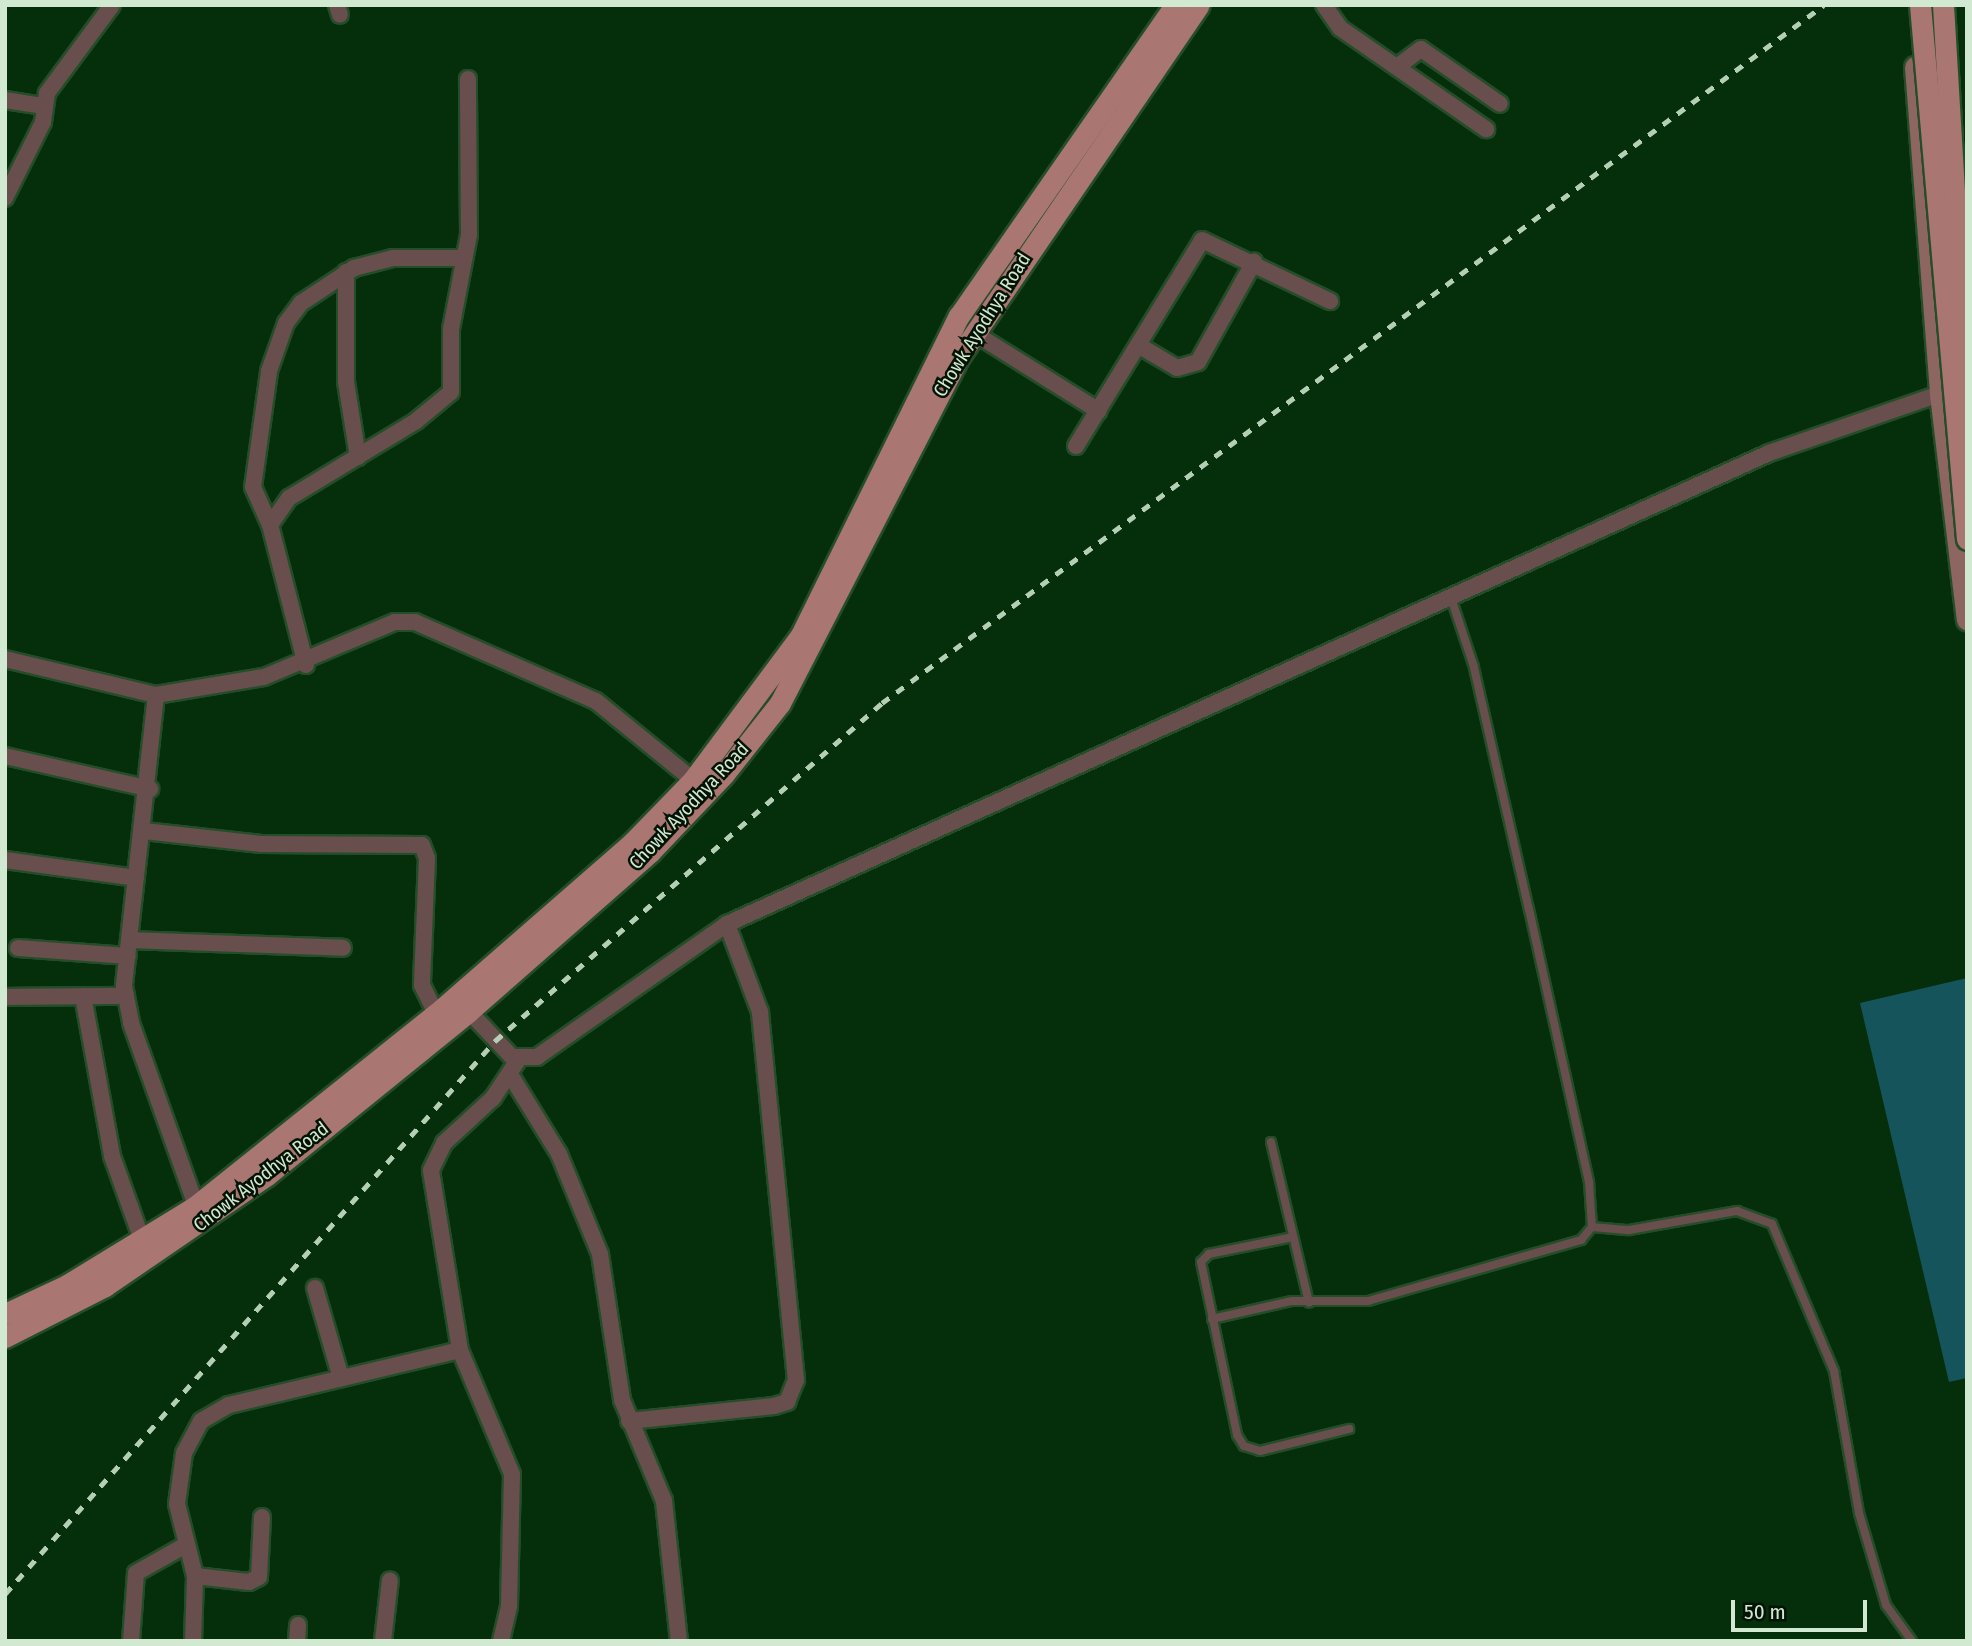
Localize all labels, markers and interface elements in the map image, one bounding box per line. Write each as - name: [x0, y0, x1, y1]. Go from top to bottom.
- street label: Chowk Ayodhya Road: [929, 249, 1035, 401]
- street label: Chowk Ayodhya Road: [624, 738, 754, 874]
- street label: Chowk Ayodhya Road: [189, 1117, 333, 1237]
- scale bar: [1734, 1586, 1870, 1630]
- text: 50 m: [1744, 1599, 1786, 1625]

